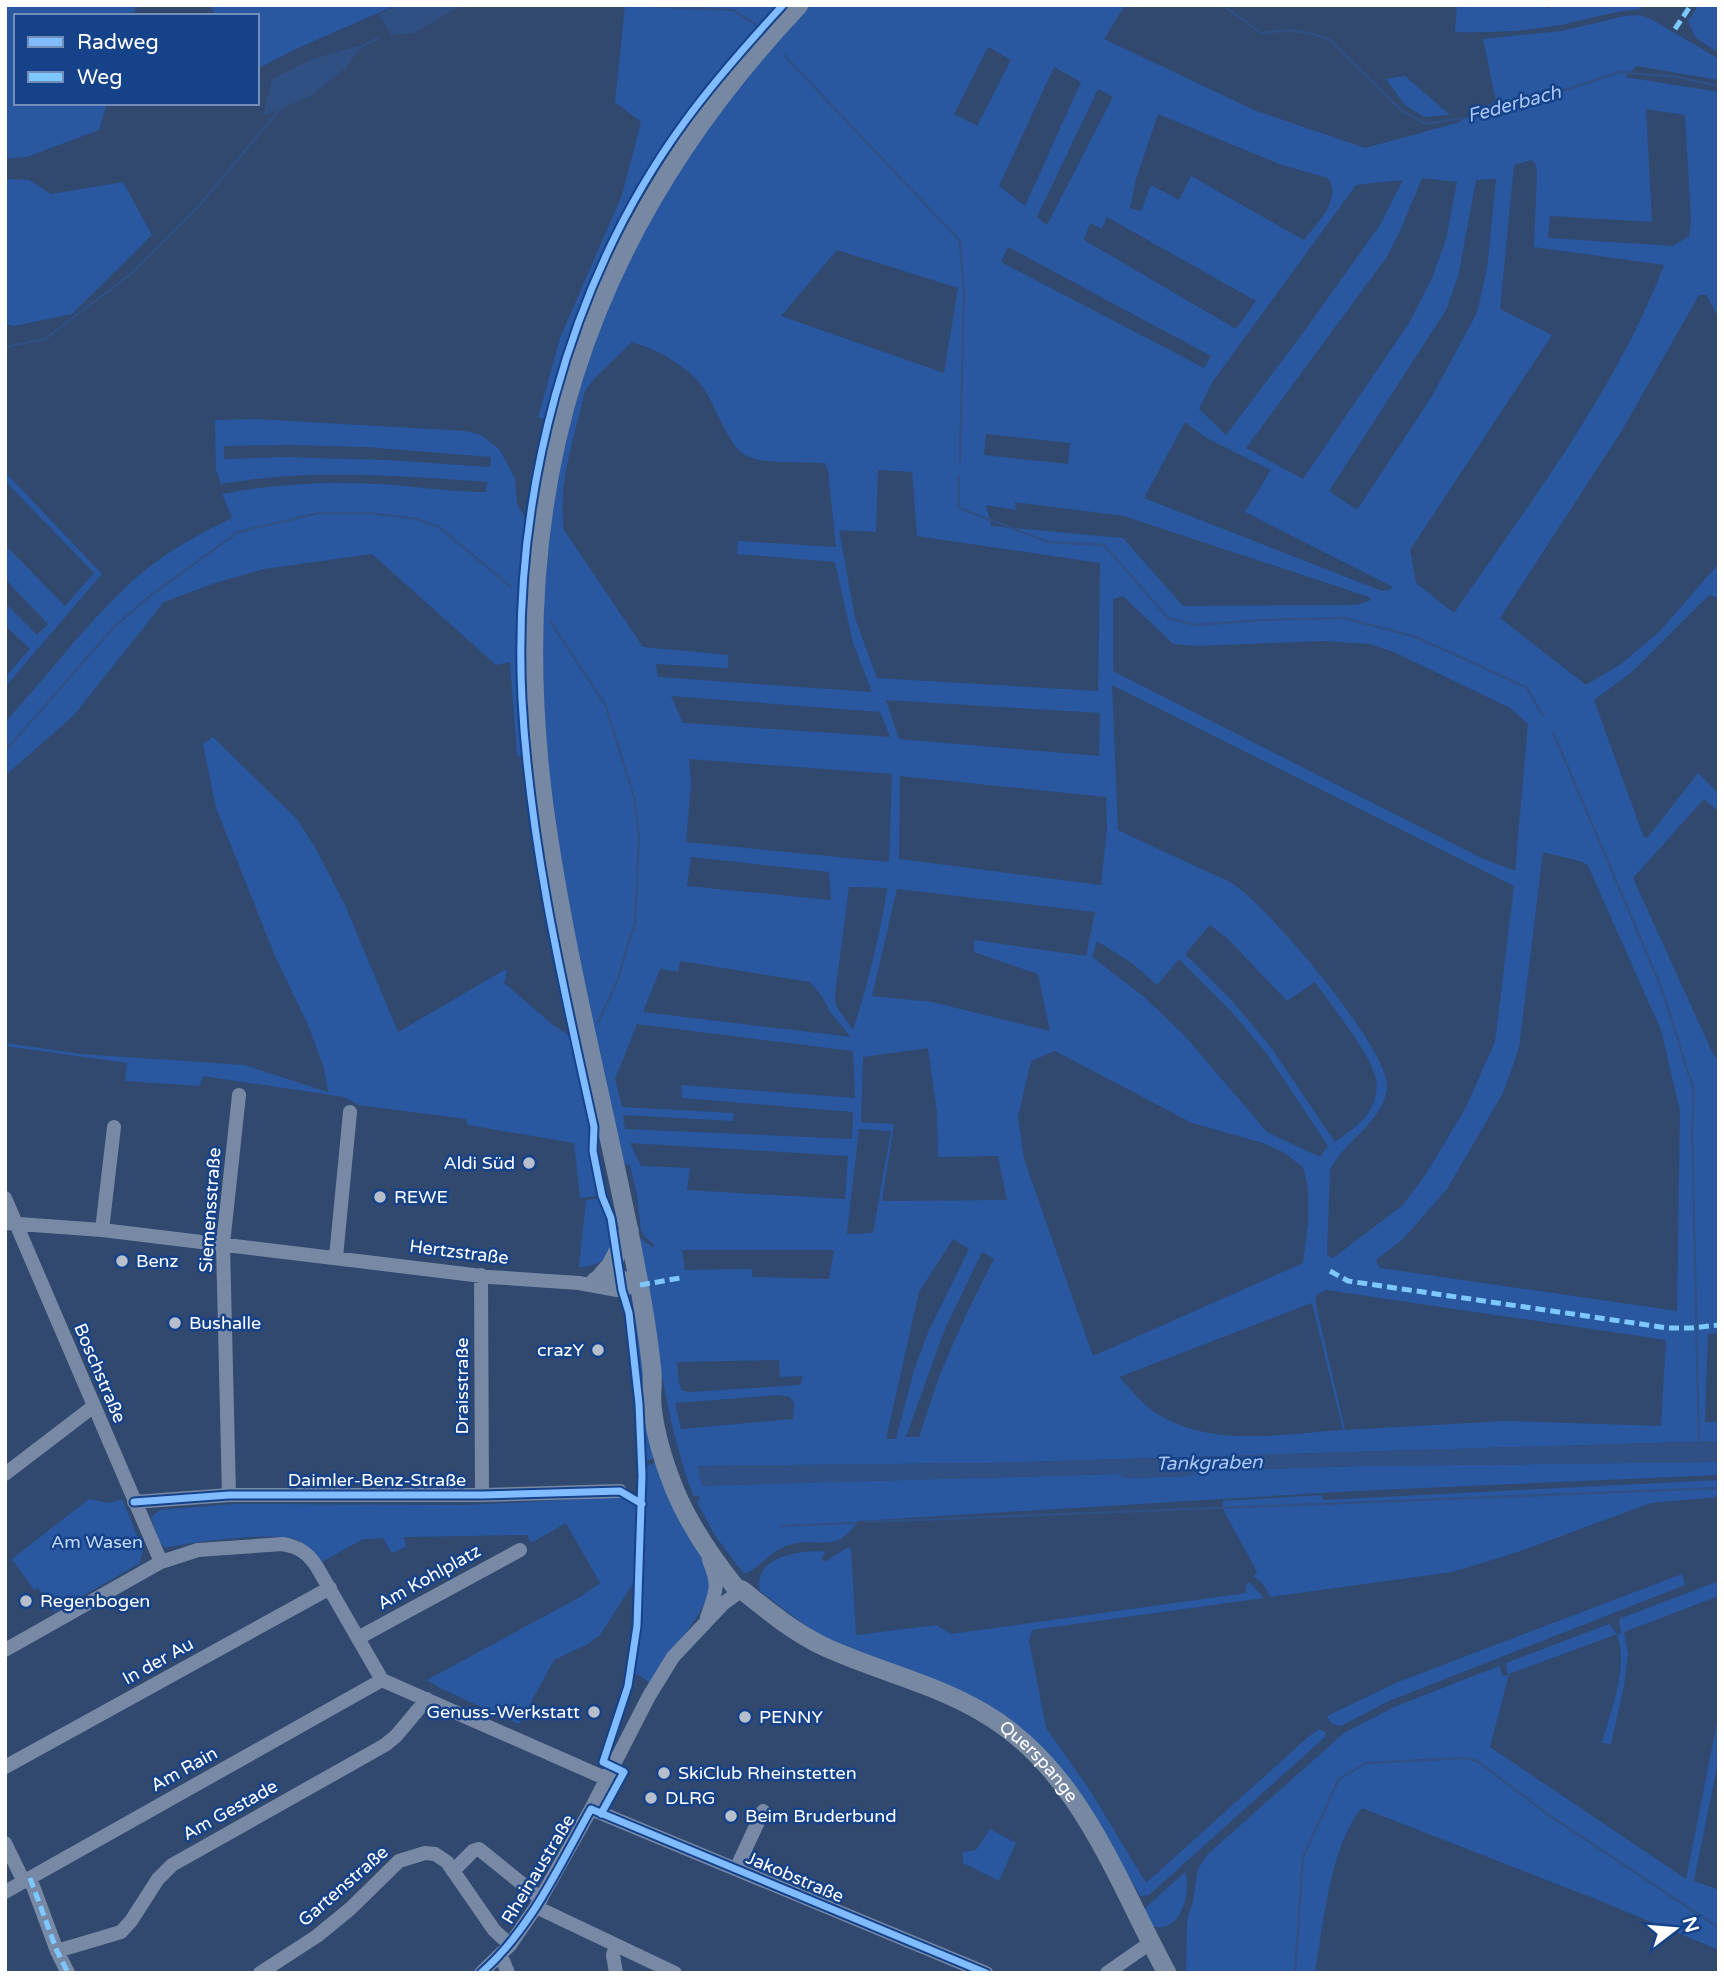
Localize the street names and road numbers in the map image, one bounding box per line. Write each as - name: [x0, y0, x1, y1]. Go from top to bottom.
- street label: Siemensstraße: [195, 1147, 225, 1273]
- street label: Hertzstraße: [408, 1235, 510, 1269]
- street label: Boschstraße: [69, 1320, 131, 1426]
- street label: Draisstraße: [451, 1337, 473, 1435]
- street label: Daimler-Benz-Straße: [288, 1469, 466, 1491]
- street label: Am Kohlplatz: [374, 1540, 484, 1614]
- street label: In der Au: [119, 1633, 197, 1689]
- street label: Querspange: [995, 1716, 1083, 1806]
- street label: Am Rain: [147, 1742, 221, 1796]
- street label: Am Gestade: [179, 1775, 281, 1845]
- street label: Rheinaustraße: [497, 1810, 579, 1928]
- street label: Gartenstraße: [293, 1841, 393, 1931]
- street label: Jakobstraße: [743, 1847, 847, 1907]

